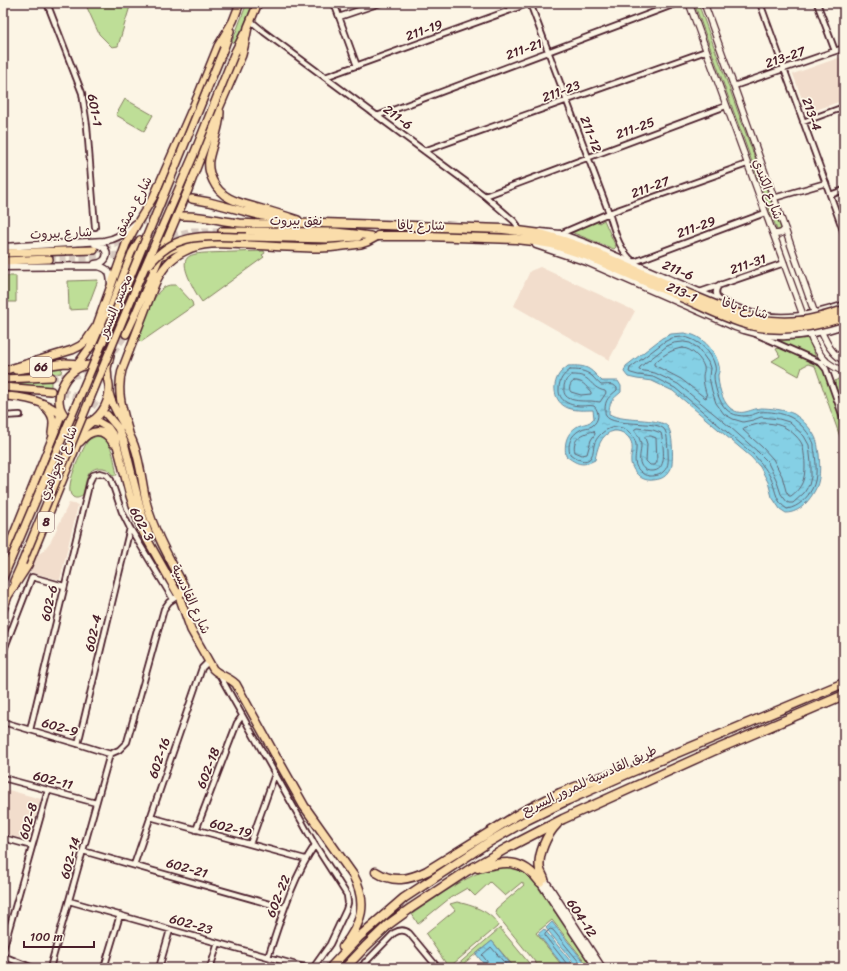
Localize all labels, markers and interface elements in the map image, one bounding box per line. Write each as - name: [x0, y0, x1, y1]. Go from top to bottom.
- street label: 211-19: [402, 13, 446, 47]
- street label: 211-21: [502, 32, 546, 66]
- street label: 213-27: [762, 39, 810, 75]
- street label: 211-23: [539, 73, 583, 109]
- street label: 601-1: [81, 92, 109, 129]
- street label: 213-4: [795, 94, 829, 134]
- street label: 211-6: [378, 98, 418, 136]
- street label: 211-25: [612, 110, 658, 146]
- street label: 211-12: [573, 112, 609, 156]
- street label: شارع الكندي: [746, 155, 790, 223]
- street label: 211-27: [627, 169, 674, 205]
- street label: شارع دمشق: [108, 172, 158, 240]
- street label: نفق بيروت: [270, 209, 322, 232]
- street label: 211-29: [673, 209, 719, 245]
- street label: شارع يافا: [397, 213, 445, 237]
- street label: شارع بيروت: [29, 220, 93, 246]
- street label: 211-31: [727, 247, 770, 281]
- street label: 211-6: [659, 253, 697, 287]
- street label: مجسر النسور: [91, 270, 139, 343]
- street label: 213-1: [663, 275, 702, 309]
- street label: شارع يافا: [719, 290, 771, 326]
- road number: 66: [30, 357, 52, 377]
- street label: شارع الجواهري: [32, 422, 84, 504]
- street label: 602-3: [123, 503, 161, 545]
- road number: 8: [38, 512, 54, 532]
- street label: شارع القادسية: [165, 560, 217, 638]
- street label: 602-6: [34, 583, 64, 623]
- street label: 602-4: [78, 612, 108, 654]
- street label: 602-9: [39, 711, 81, 743]
- street label: 602-16: [141, 734, 177, 782]
- street label: طريق القادسية للمرور السريع: [517, 738, 661, 822]
- street label: 602-18: [190, 744, 226, 792]
- street label: 602-11: [31, 764, 76, 796]
- street label: 602-8: [12, 800, 44, 842]
- street label: 602-19: [207, 811, 255, 845]
- street label: 602-14: [53, 834, 87, 882]
- street label: 602-21: [164, 851, 211, 885]
- street label: 602-22: [259, 871, 297, 921]
- street label: 604-12: [561, 894, 604, 943]
- street label: 602-23: [167, 907, 215, 941]
- scale bar: [24, 923, 94, 949]
- text: 100 m: [30, 926, 63, 948]

